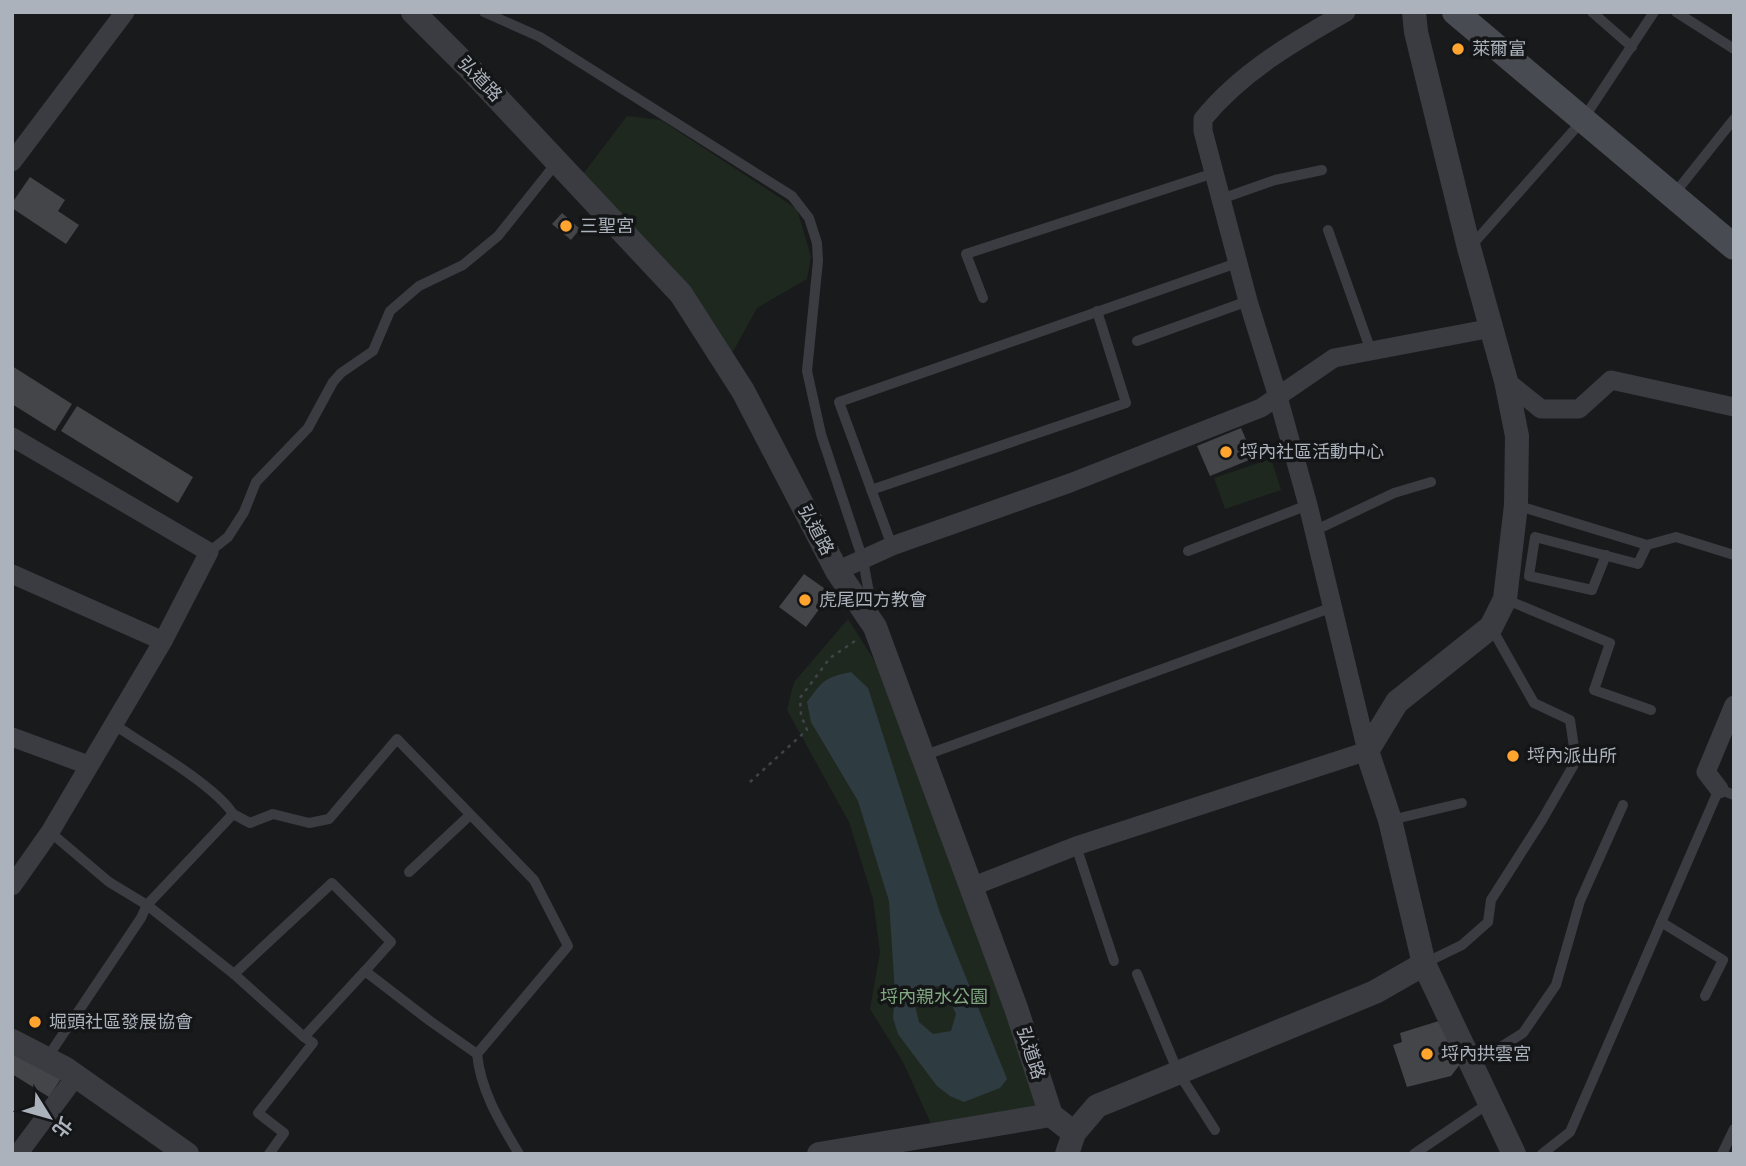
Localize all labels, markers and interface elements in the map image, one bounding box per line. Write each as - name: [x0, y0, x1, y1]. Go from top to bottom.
- place label: 萊爾富: [1472, 37, 1526, 61]
- marker: 萊爾富: [1450, 41, 1466, 57]
- street label: 弘道路: [453, 51, 507, 107]
- place label: 三聖宮: [580, 214, 634, 238]
- marker: 三聖宮: [558, 218, 574, 234]
- place label: 埒內社區活動中心: [1240, 440, 1384, 464]
- marker: 埒內社區活動中心: [1218, 444, 1234, 460]
- street label: 弘道路: [793, 501, 839, 559]
- place label: 虎尾四方教會: [819, 588, 927, 612]
- marker: 虎尾四方教會: [797, 592, 813, 608]
- place label: 埒內派出所: [1527, 744, 1617, 768]
- marker: 埒內派出所: [1505, 748, 1521, 764]
- park label: 埒內親水公園: [880, 985, 988, 1009]
- place label: 堀頭社區發展協會: [49, 1010, 193, 1034]
- marker: 堀頭社區發展協會: [27, 1014, 43, 1030]
- street label: 弘道路: [1011, 1024, 1051, 1082]
- place label: 埒內拱雲宮: [1441, 1042, 1531, 1066]
- marker: 埒內拱雲宮: [1419, 1046, 1435, 1062]
- north arrow: [14, 1082, 84, 1152]
- text: 北: [46, 1112, 78, 1142]

